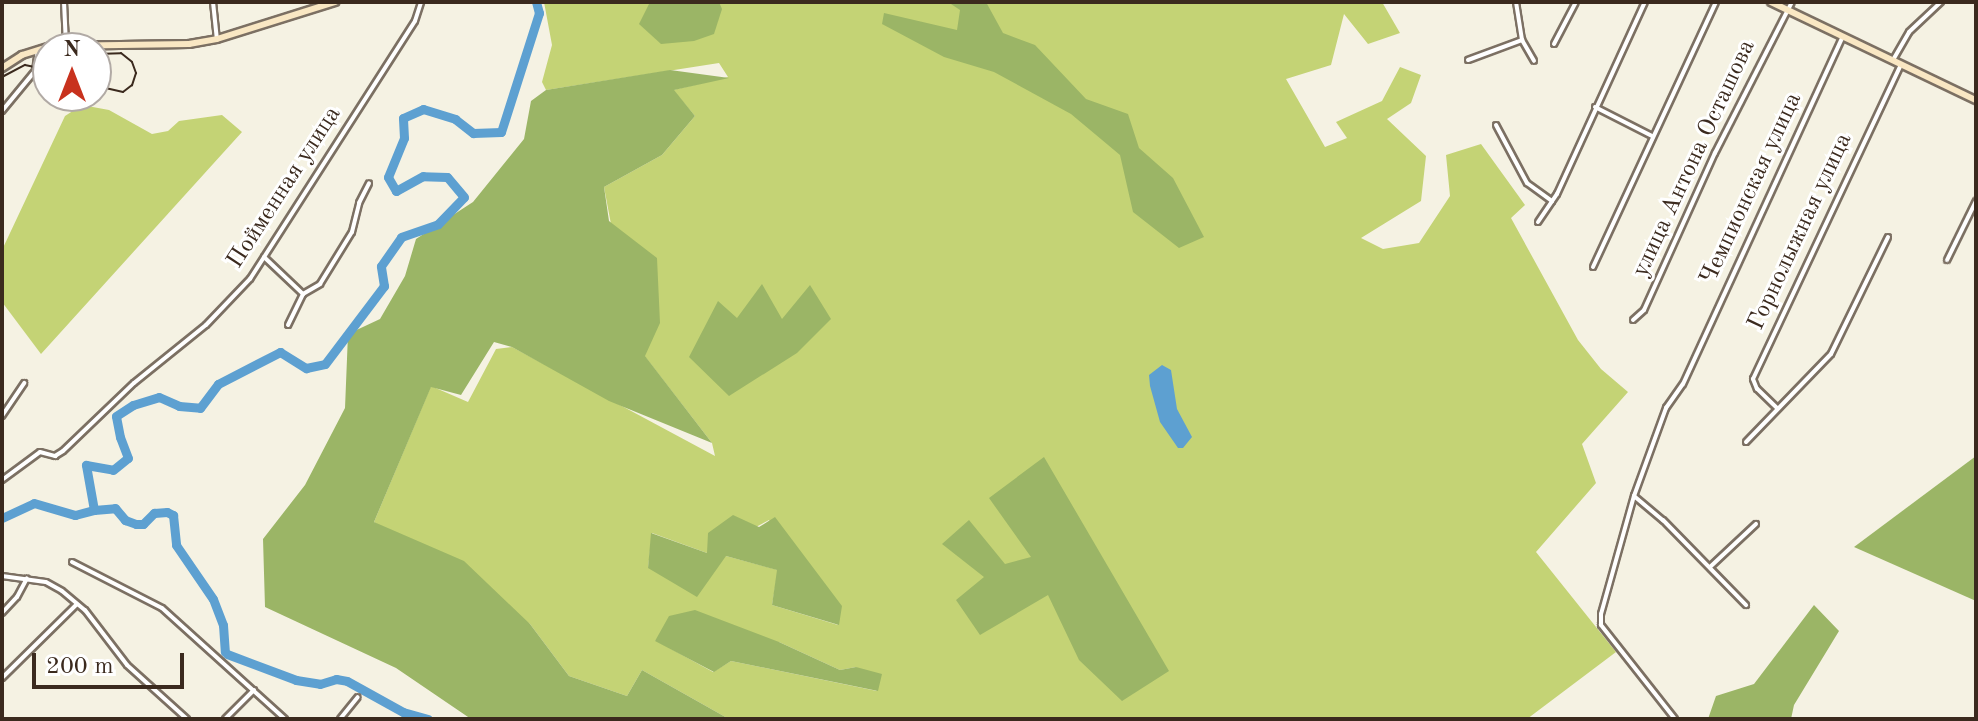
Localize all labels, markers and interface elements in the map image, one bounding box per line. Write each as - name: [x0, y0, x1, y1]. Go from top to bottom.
- north arrow: [32, 32, 112, 112]
- street label: улица Антона Осташова: [1627, 36, 1763, 282]
- text: N: [64, 39, 80, 61]
- street label: Чемпионская улица: [1695, 88, 1809, 290]
- street label: Пойменная улица: [222, 102, 348, 274]
- street label: Горнолыжная улица: [1743, 129, 1859, 335]
- scale bar: [36, 637, 188, 687]
- text: 200 m: [46, 655, 114, 679]

